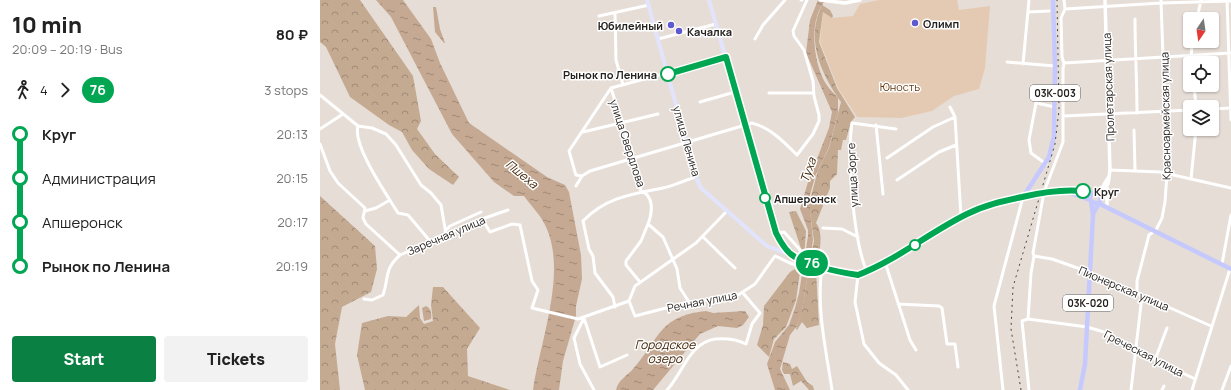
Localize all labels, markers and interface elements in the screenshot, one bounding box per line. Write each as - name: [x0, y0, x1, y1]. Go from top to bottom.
- text: 10 min: [12, 10, 82, 40]
- north arrow: [1183, 12, 1219, 48]
- map controls: [1183, 12, 1219, 136]
- place label: Олимп: [923, 16, 959, 31]
- place label: Юбилейный: [598, 18, 663, 33]
- marker: Олимп: [910, 18, 920, 28]
- marker: Юбилейный: [666, 20, 676, 30]
- text: 80 ₽: [276, 24, 308, 45]
- place label: Качалка: [687, 24, 732, 39]
- marker: Качалка: [674, 26, 684, 36]
- street label: Пролетарская улица: [1099, 33, 1117, 141]
- text: 20:09 – 20:19 · Bus: [12, 40, 122, 58]
- street label: Красноармейская улица: [1156, 52, 1174, 180]
- button: locate: [1183, 56, 1219, 92]
- marker: Рынок по Ленина: [660, 66, 676, 82]
- place label: Рынок по Ленина: [563, 67, 657, 82]
- icon: walk: [12, 79, 34, 101]
- icon: forward: [54, 79, 76, 101]
- park label: Юность: [880, 79, 920, 94]
- text: 76: [90, 80, 106, 99]
- text: 4: [40, 81, 48, 99]
- text: 3 stops: [264, 81, 308, 99]
- road number: 03К-003: [1030, 85, 1080, 101]
- street label: улица Свердлова: [607, 97, 649, 189]
- button: layers: [1183, 100, 1219, 136]
- street label: улица Ленина: [670, 104, 704, 178]
- text: Круг: [42, 124, 76, 145]
- text: 20:13: [277, 125, 308, 143]
- street label: улица Зорге: [843, 142, 861, 208]
- water label: Туха: [796, 154, 821, 185]
- water label: Пшеха: [502, 156, 543, 193]
- text: Администрация: [42, 168, 156, 189]
- text: 20:15: [276, 169, 308, 187]
- marker: Круг: [1075, 183, 1091, 199]
- place label: Круг: [1094, 184, 1119, 199]
- place label: Апшеронск: [774, 191, 837, 206]
- marker: Апшеронск: [759, 192, 771, 204]
- text: Апшеронск: [42, 212, 123, 233]
- street label: Заречная улица: [405, 212, 487, 258]
- text: 20:17: [277, 213, 308, 231]
- unlabelled marker: [909, 239, 921, 251]
- line badge: 76: [794, 250, 830, 276]
- text: 76: [804, 253, 820, 272]
- text: Рынок по Ленина: [42, 256, 170, 277]
- text: 20:19: [276, 257, 308, 275]
- street label: Пионерская улица: [1077, 262, 1171, 314]
- street label: Речная улица: [666, 287, 738, 315]
- road number: 03К-020: [1063, 295, 1113, 311]
- street label: Греческая улица: [1102, 326, 1186, 380]
- button: Start: [12, 336, 156, 382]
- button: Tickets: [164, 336, 308, 382]
- water label: Городское озеро: [635, 336, 696, 367]

